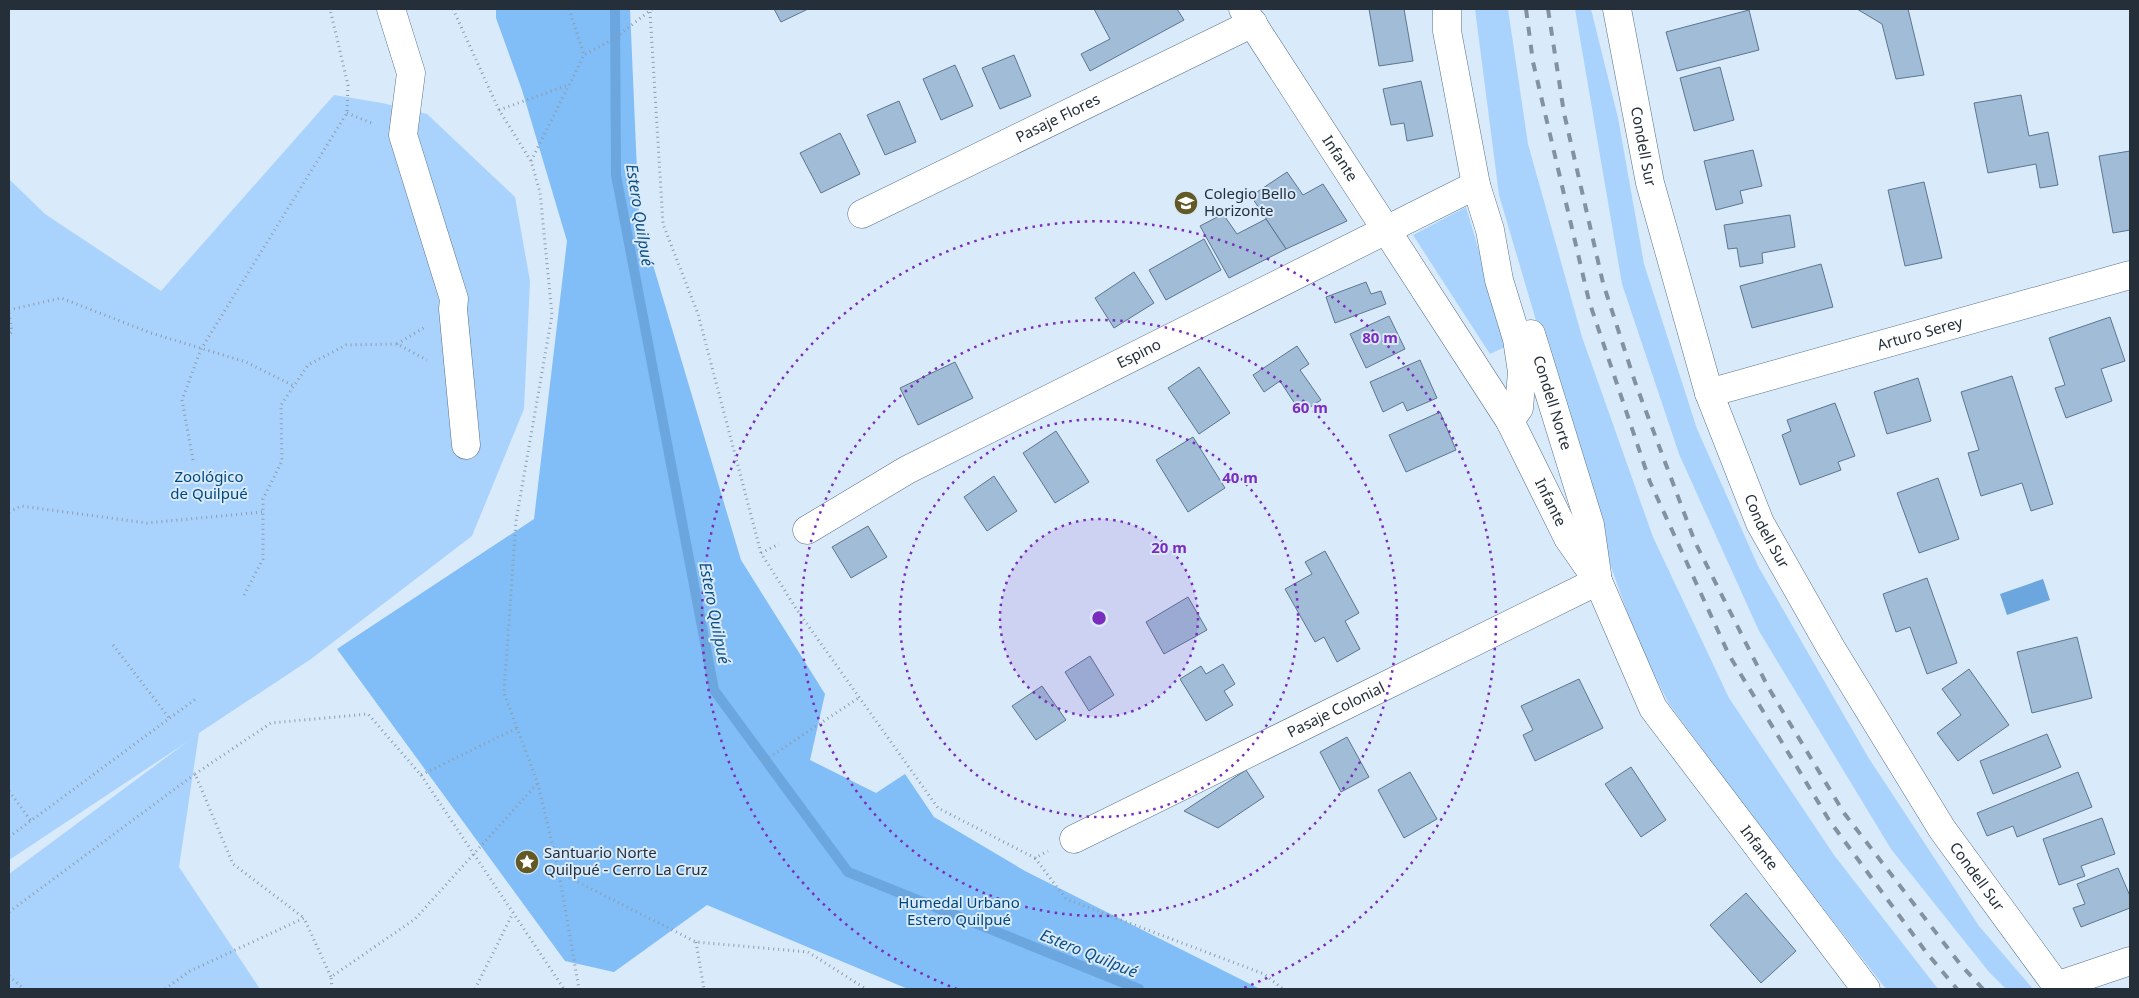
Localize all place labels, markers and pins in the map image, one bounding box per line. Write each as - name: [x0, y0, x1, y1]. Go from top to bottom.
- place label: Colegio Bello Horizonte: [1204, 183, 1296, 220]
- school or university icon: Colegio Bello Horizonte: [1173, 190, 1199, 216]
- centre of rings: [1090, 609, 1108, 627]
- place label: Santuario Norte Quilpué - Cerro La Cruz: [544, 842, 708, 879]
- place icon: Santuario Norte Quilpué - Cerro La Cruz: [514, 849, 540, 875]

